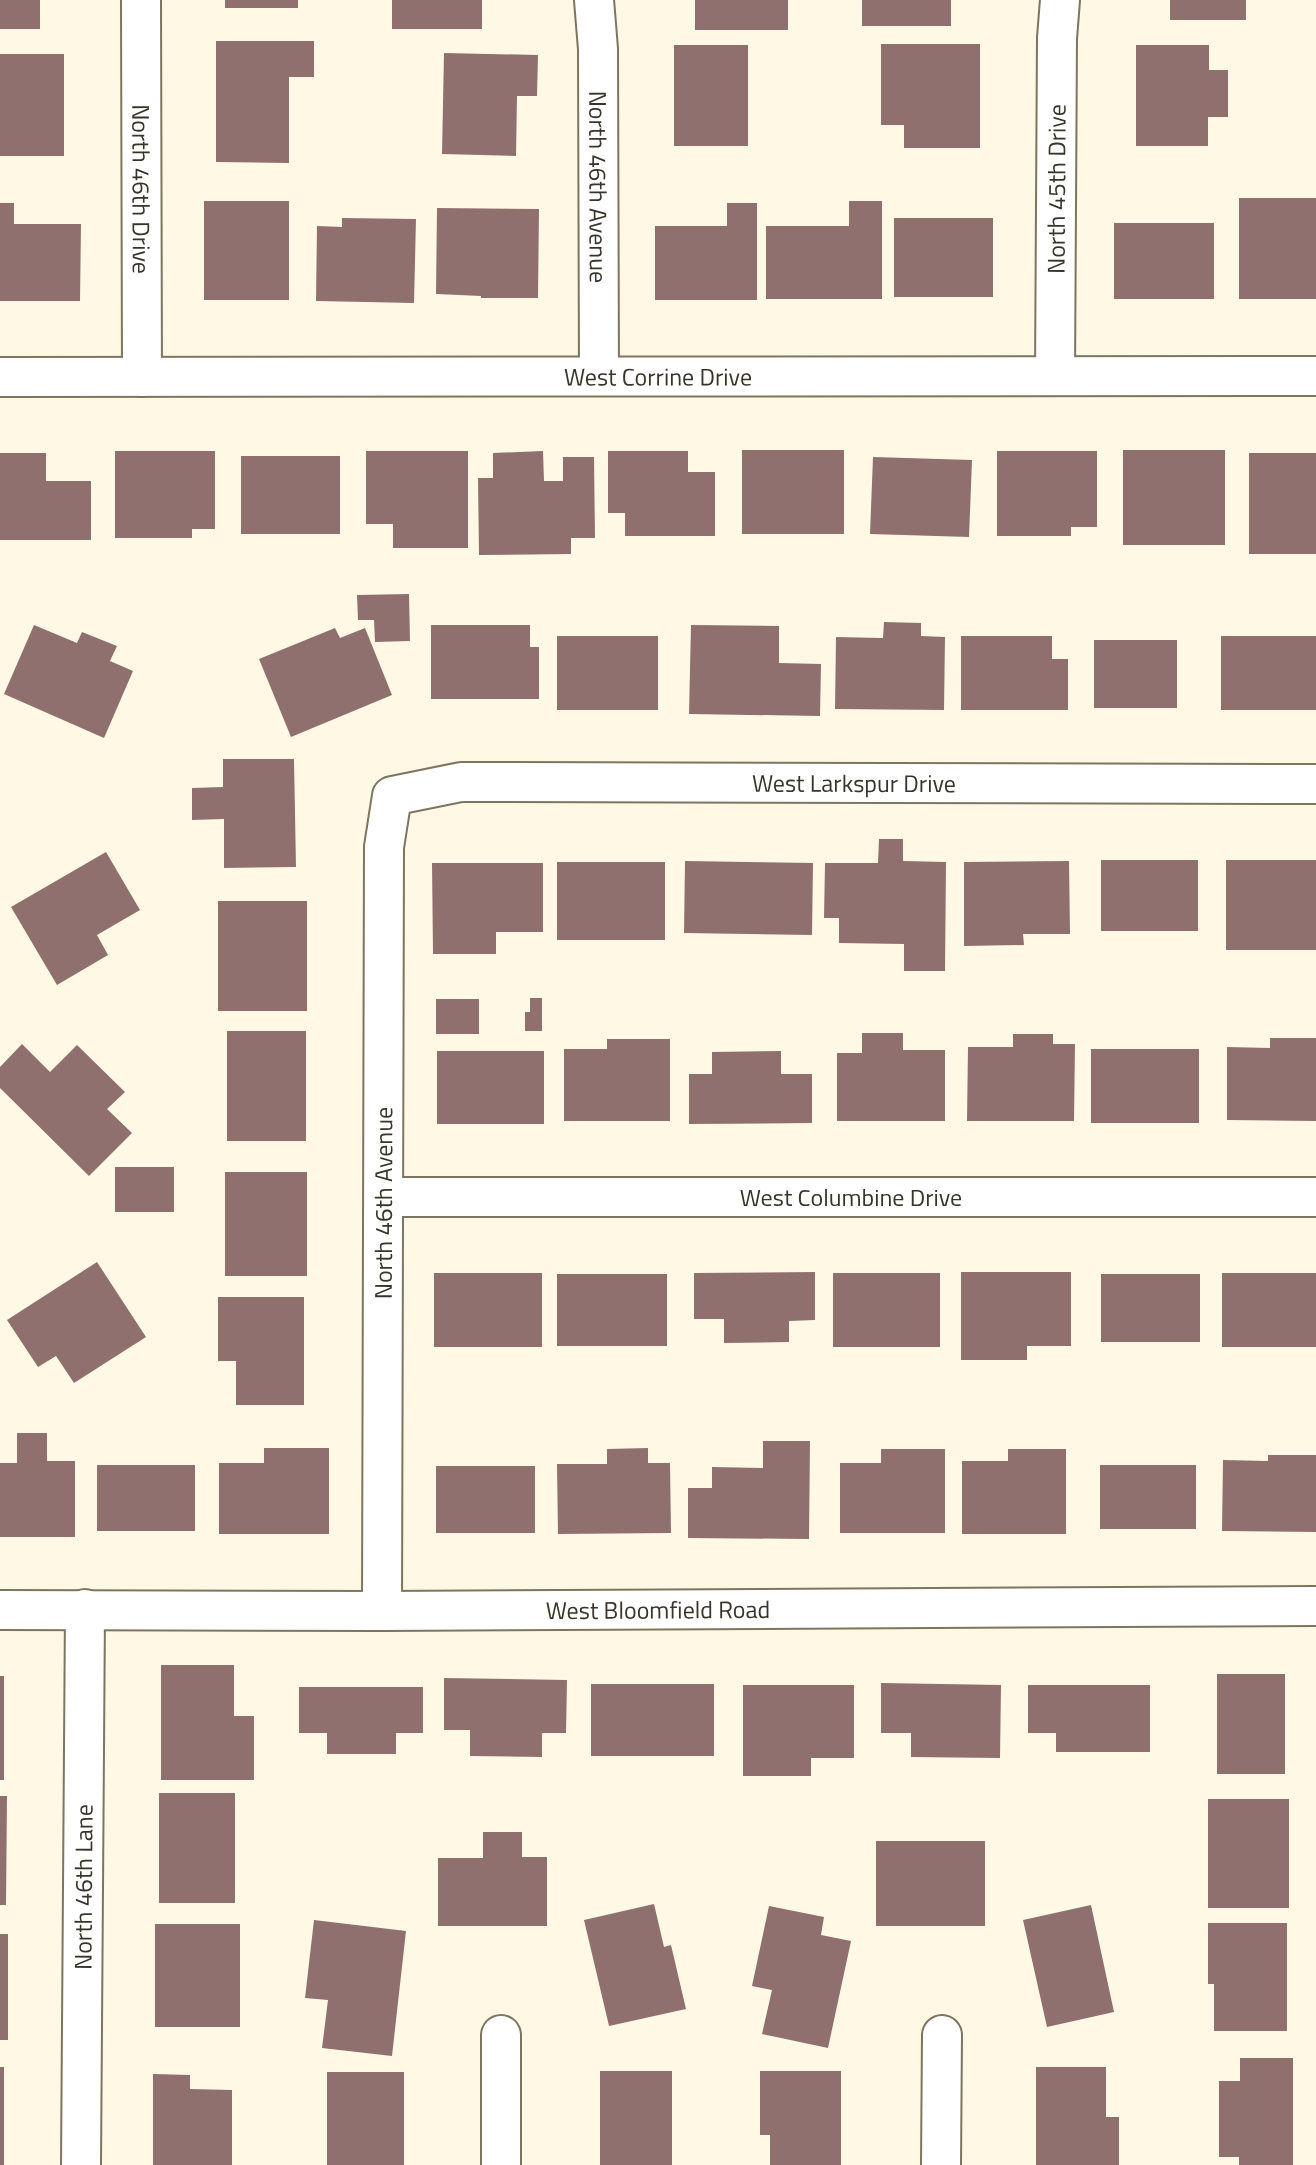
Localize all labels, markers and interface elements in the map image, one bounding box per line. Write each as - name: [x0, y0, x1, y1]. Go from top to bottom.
- street label: North 46th Avenue: [580, 91, 617, 283]
- street label: North 46th Drive: [123, 104, 160, 274]
- street label: North 45th Drive: [1038, 104, 1075, 274]
- street label: West Corrine Drive: [564, 358, 752, 395]
- street label: West Larkspur Drive: [752, 765, 956, 801]
- street label: North 46th Avenue: [365, 1107, 401, 1299]
- street label: West Columbine Drive: [740, 1179, 962, 1215]
- street label: West Bloomfield Road: [546, 1591, 770, 1628]
- street label: North 46th Lane: [64, 1804, 102, 1970]

